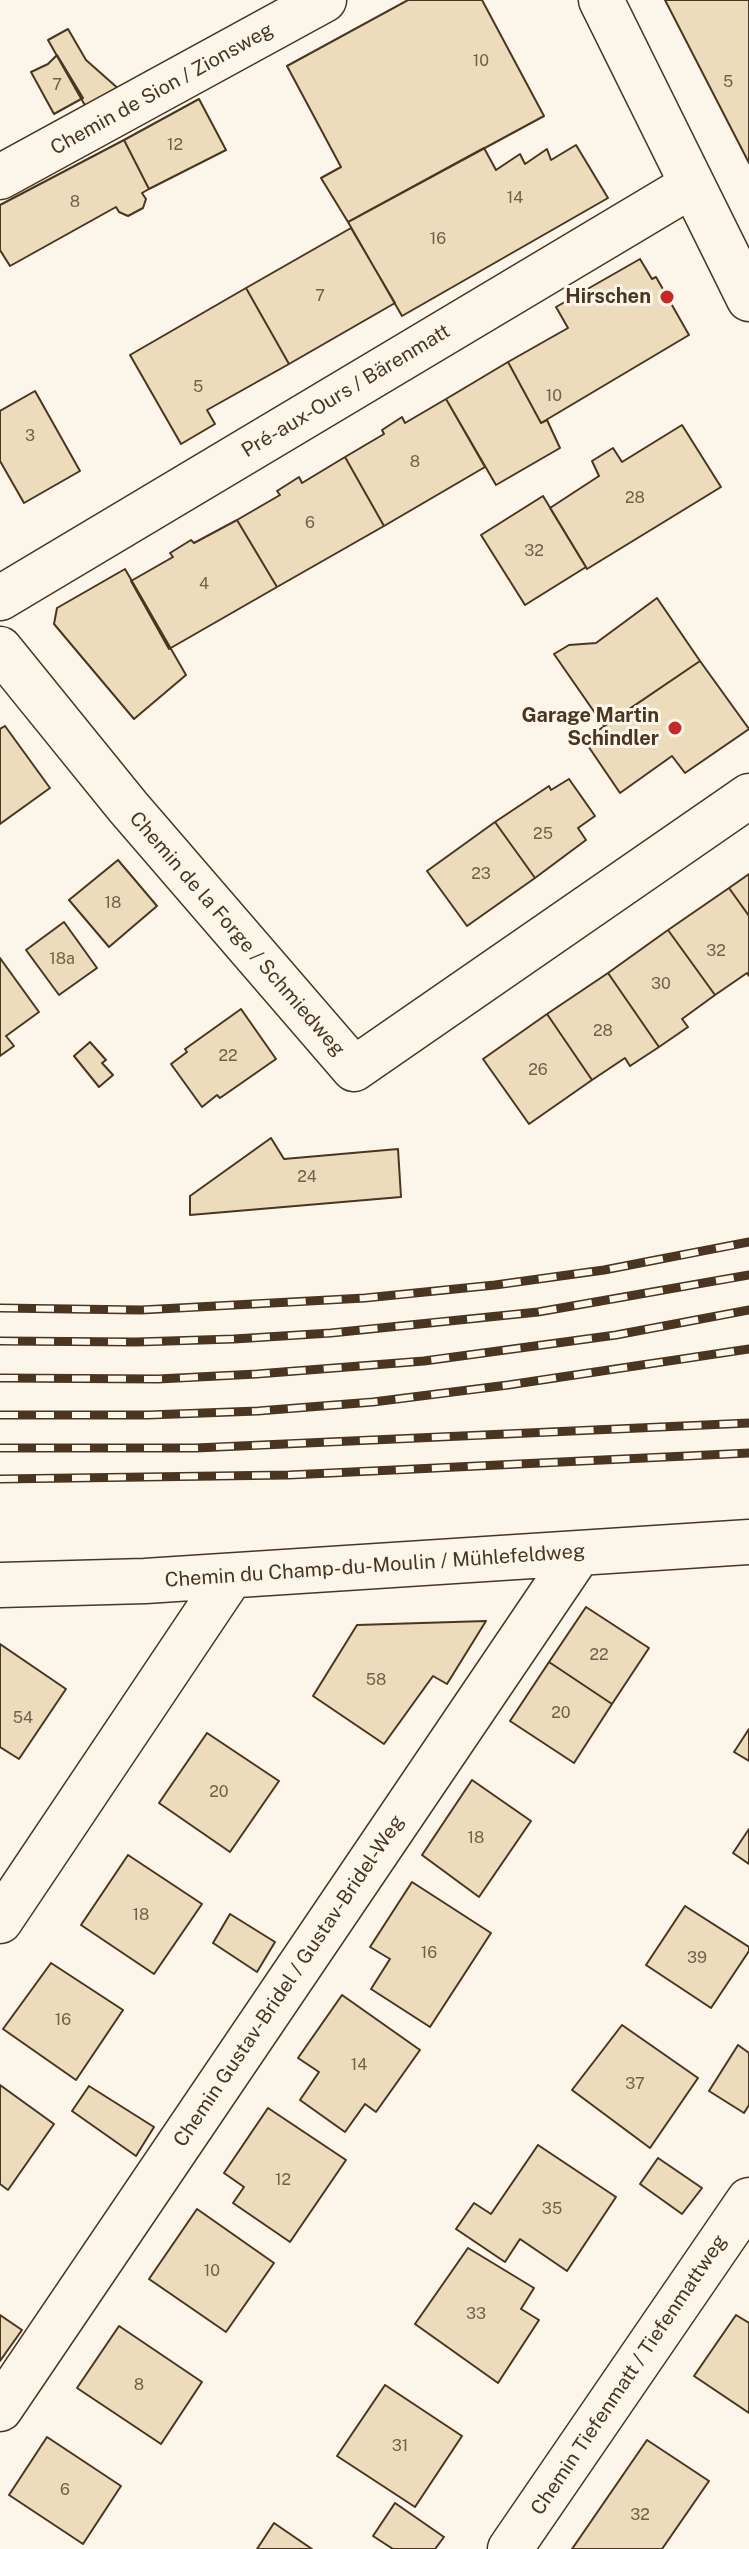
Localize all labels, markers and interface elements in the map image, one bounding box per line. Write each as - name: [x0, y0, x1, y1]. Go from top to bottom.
- street label: Chemin de Sion / Zionsweg: [47, 18, 277, 160]
- house number: 10: [473, 51, 489, 71]
- house number: 5: [723, 72, 733, 92]
- house number: 7: [52, 75, 62, 95]
- house number: 12: [167, 135, 183, 155]
- house number: 14: [507, 188, 523, 208]
- house number: 8: [70, 192, 80, 212]
- house number: 16: [430, 229, 446, 249]
- place label: Hirschen: [565, 285, 651, 309]
- house number: 7: [315, 286, 325, 306]
- marker: Hirschen: [658, 288, 676, 306]
- street label: Pré-aux-Ours / Bärenmatt: [238, 319, 454, 463]
- house number: 5: [193, 377, 203, 397]
- house number: 10: [546, 386, 562, 406]
- house number: 3: [25, 426, 35, 446]
- house number: 8: [410, 452, 420, 472]
- house number: 28: [625, 488, 645, 508]
- house number: 6: [305, 513, 315, 533]
- house number: 32: [524, 541, 544, 561]
- house number: 4: [199, 574, 209, 594]
- place label: Garage Martin Schindler: [521, 704, 659, 751]
- marker: Garage Martin Schindler: [666, 719, 684, 737]
- street label: Chemin de la Forge / Schmiedweg: [124, 807, 350, 1061]
- house number: 25: [533, 824, 553, 844]
- house number: 23: [471, 864, 491, 884]
- house number: 18: [105, 893, 121, 913]
- house number: 32: [706, 941, 726, 961]
- house number: 18a: [49, 949, 75, 969]
- house number: 30: [651, 974, 671, 994]
- house number: 28: [593, 1021, 613, 1041]
- house number: 22: [218, 1046, 238, 1066]
- house number: 26: [528, 1060, 548, 1080]
- house number: 24: [297, 1167, 317, 1187]
- street label: Chemin du Champ-du-Moulin / Mühlefeldweg: [164, 1539, 586, 1593]
- house number: 22: [589, 1645, 609, 1665]
- house number: 58: [366, 1670, 386, 1690]
- house number: 20: [551, 1703, 571, 1723]
- house number: 54: [13, 1708, 33, 1728]
- house number: 20: [209, 1782, 229, 1802]
- street label: Chemin Gustav-Bridel / Gustav-Bridel-Weg: [169, 1811, 409, 2151]
- house number: 18: [468, 1828, 484, 1848]
- house number: 18: [133, 1905, 149, 1925]
- house number: 16: [421, 1943, 437, 1963]
- house number: 39: [687, 1948, 707, 1968]
- house number: 16: [55, 2010, 71, 2030]
- house number: 14: [351, 2055, 367, 2075]
- house number: 37: [625, 2074, 645, 2094]
- house number: 12: [275, 2170, 291, 2190]
- house number: 35: [542, 2199, 562, 2219]
- street label: Chemin Tiefenmatt / Tiefenmattweg: [526, 2230, 732, 2520]
- house number: 10: [204, 2261, 220, 2281]
- house number: 33: [466, 2304, 486, 2324]
- house number: 8: [134, 2375, 144, 2395]
- house number: 31: [392, 2436, 408, 2456]
- house number: 6: [60, 2480, 70, 2500]
- house number: 32: [630, 2505, 650, 2525]

